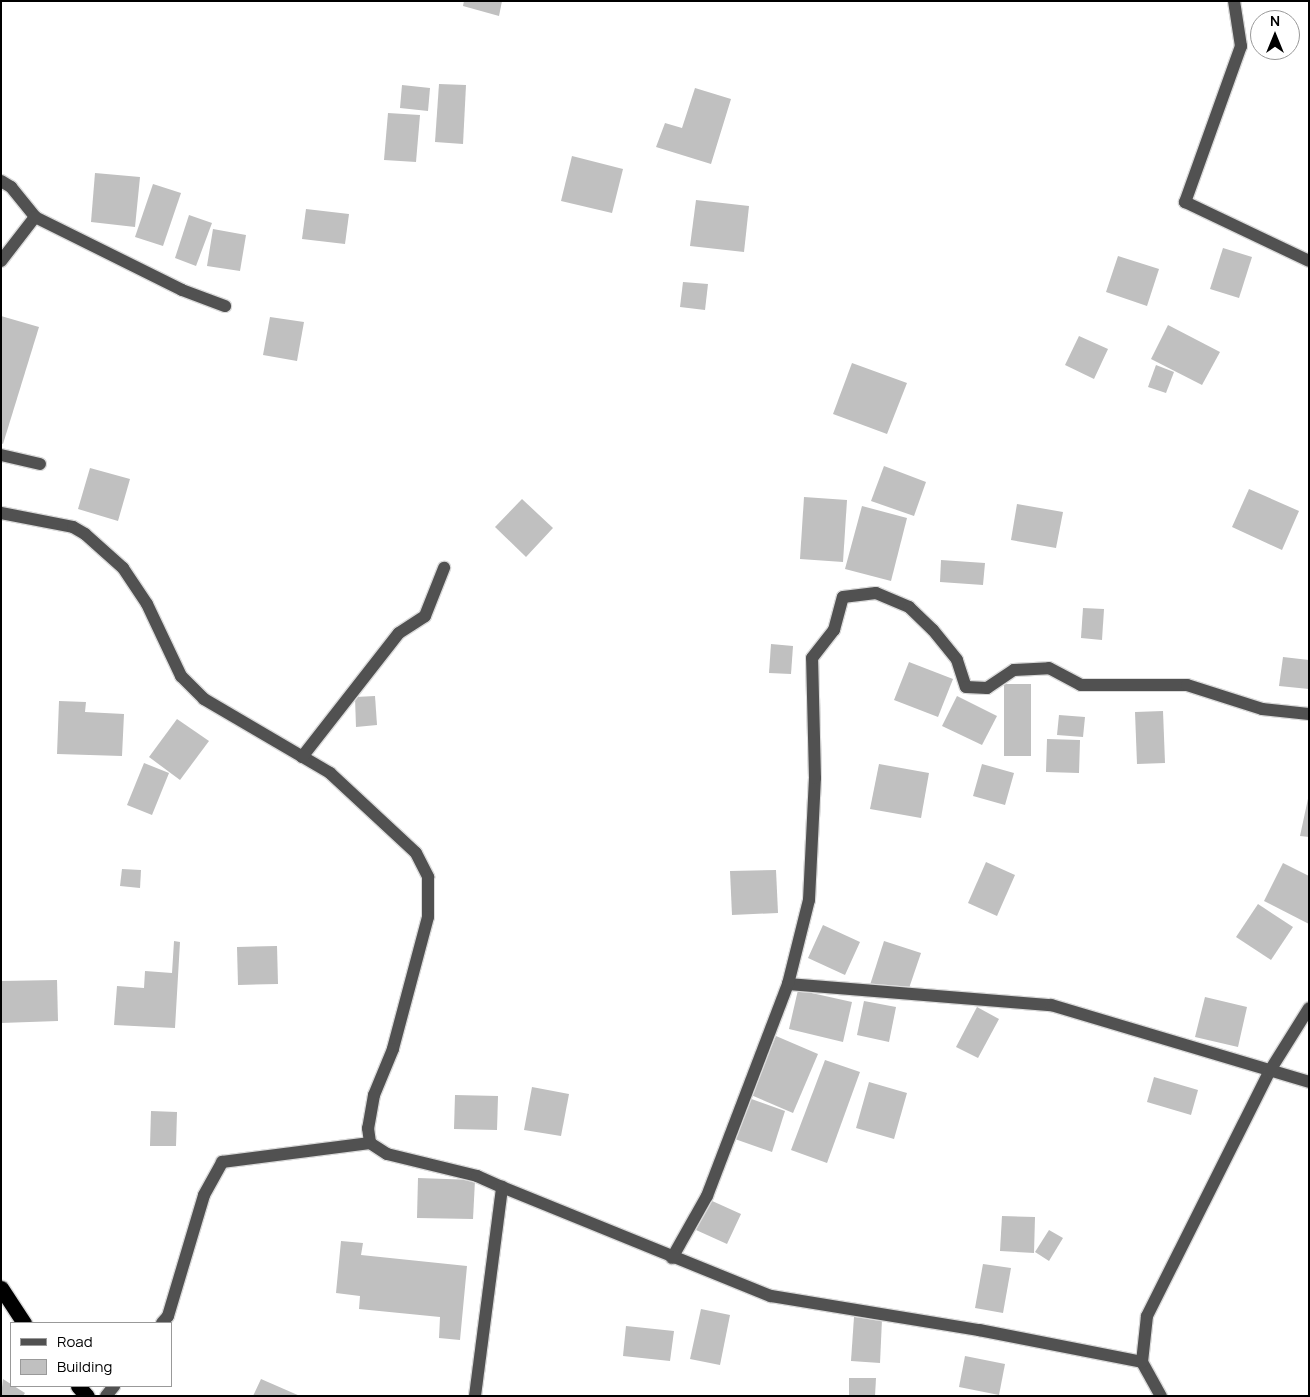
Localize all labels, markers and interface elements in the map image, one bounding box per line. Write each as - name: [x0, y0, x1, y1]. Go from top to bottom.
- north arrow: [1250, 10, 1300, 60]
- text: N: [1270, 11, 1280, 30]
- legend: [10, 1322, 172, 1387]
- text: Road: [57, 1331, 93, 1352]
- text: Building: [57, 1356, 112, 1377]

